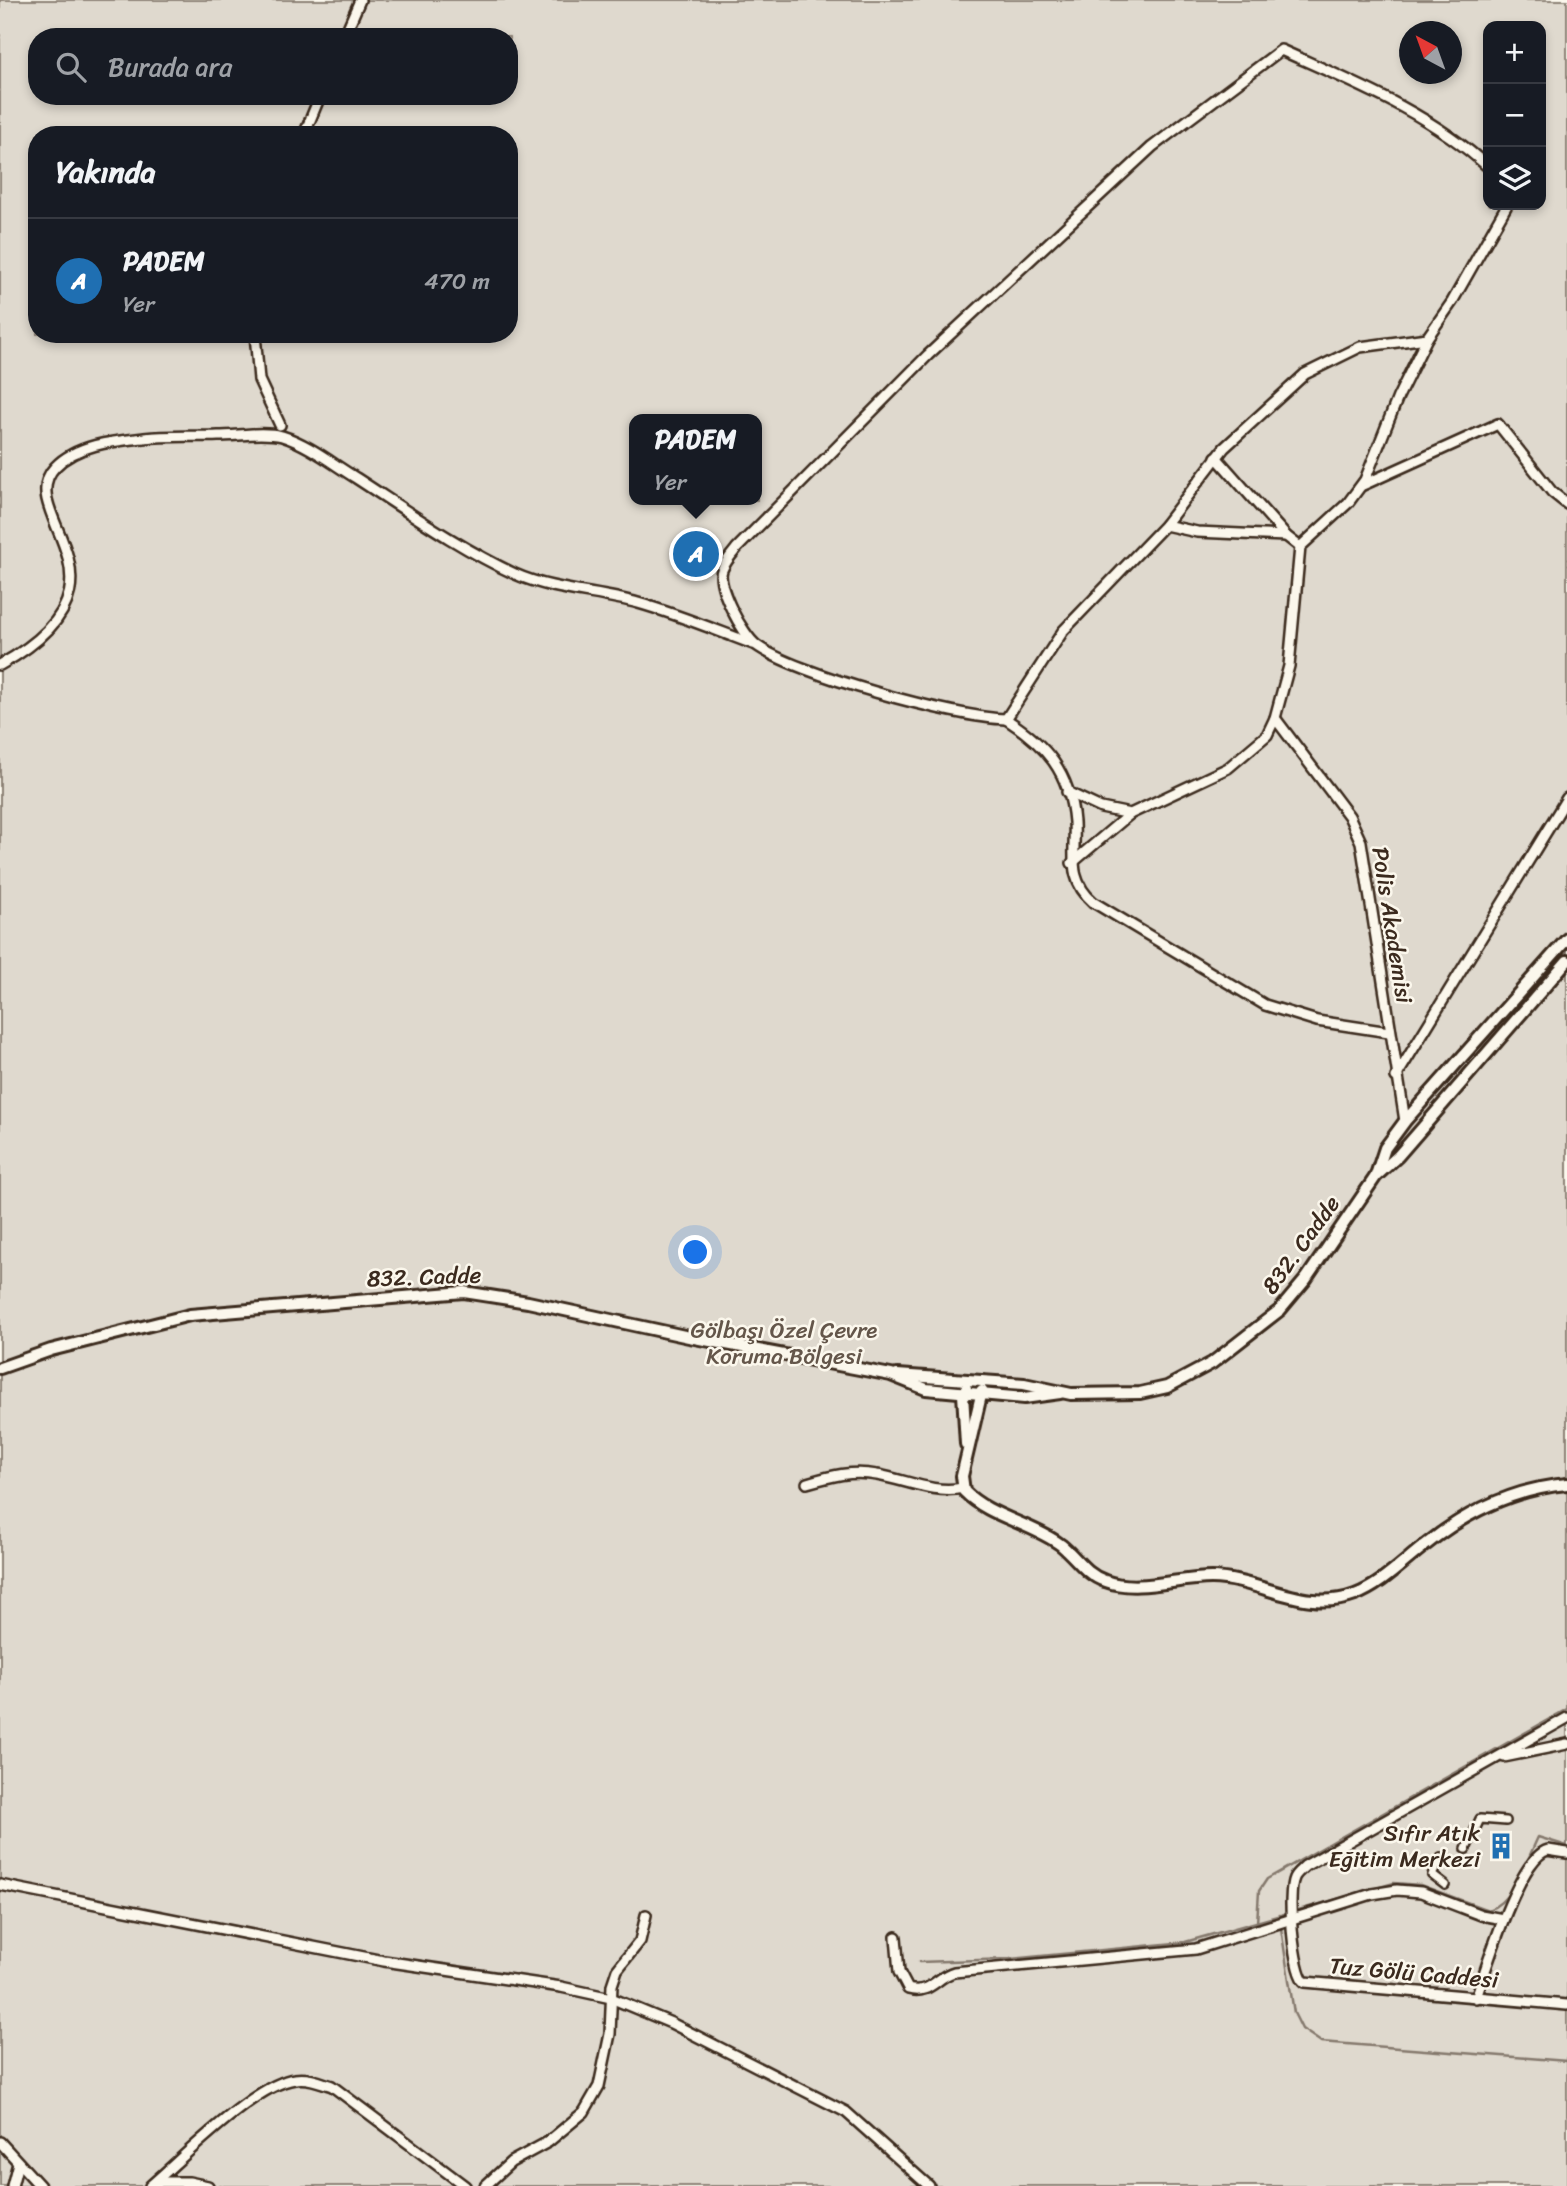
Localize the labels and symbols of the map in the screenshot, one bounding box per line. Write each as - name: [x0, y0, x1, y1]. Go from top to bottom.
- north arrow: [1399, 21, 1462, 84]
- pin: A: [673, 528, 719, 580]
- street label: Polis Akademisi: [1359, 844, 1425, 1007]
- street label: 832. Cadde: [1251, 1186, 1351, 1303]
- your location: [678, 1235, 712, 1269]
- street label: 832. Cadde: [366, 1255, 482, 1299]
- park label: Gölbaşı Özel Çevre Koruma Bölgesi: [691, 1310, 877, 1377]
- place label: Sıfır Atık Eğitim Merkezi: [1329, 1813, 1481, 1880]
- building icon: Sıfır Atık Eğitim Merkezi: [1486, 1831, 1516, 1861]
- street label: Tuz Gölü Caddesi: [1328, 1945, 1501, 2001]

